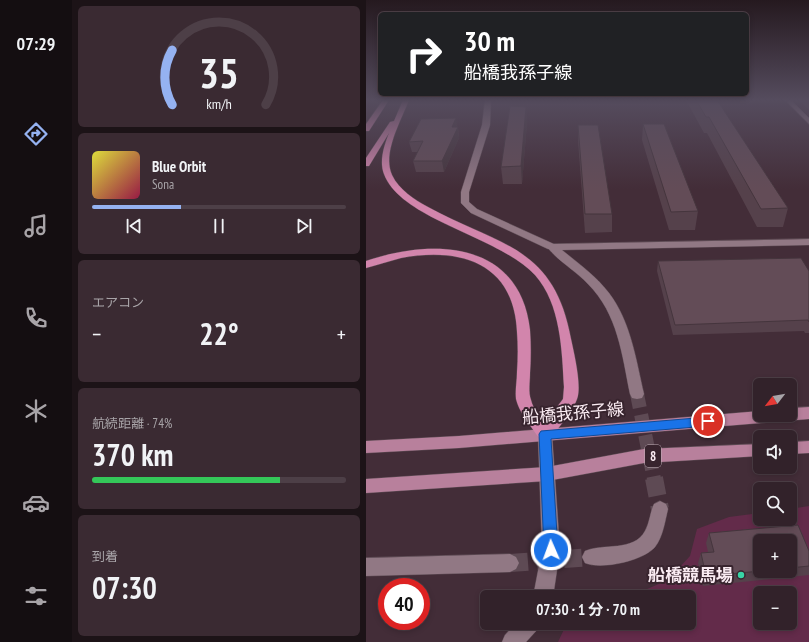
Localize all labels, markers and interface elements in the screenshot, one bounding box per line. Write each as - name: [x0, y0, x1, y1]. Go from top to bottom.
- text: 30 m: [464, 22, 515, 59]
- icon: right: [398, 28, 450, 80]
- text: 07:29: [17, 32, 55, 55]
- text: 35: [199, 45, 239, 98]
- text: 船橋我孫子線: [464, 61, 572, 84]
- text: km/h: [206, 93, 232, 112]
- icon: directions: [22, 120, 50, 148]
- text: Blue Orbit: [152, 157, 206, 176]
- text: Sona: [152, 176, 174, 193]
- icon: music: [22, 212, 50, 240]
- icon: previous: [123, 215, 145, 237]
- icon: pause: [208, 215, 230, 237]
- icon: next: [293, 215, 315, 237]
- text: エアコン: [92, 294, 144, 311]
- icon: phone: [22, 304, 50, 332]
- text: 22°: [199, 314, 239, 353]
- text: −: [92, 320, 101, 348]
- text: +: [337, 320, 346, 348]
- north arrow: [753, 378, 797, 422]
- map controls: [753, 378, 797, 630]
- icon: climate: [22, 397, 50, 425]
- street label: 船橋我孫子線: [521, 398, 625, 428]
- pin: [691, 404, 725, 438]
- icon: arrive: [697, 410, 719, 432]
- text: 航続距離 · 74%: [92, 415, 172, 432]
- button: sound: [753, 430, 797, 474]
- text: 370 km: [92, 435, 173, 474]
- road number: 8: [645, 445, 661, 467]
- button: search: [753, 482, 797, 526]
- icon: car: [22, 489, 50, 517]
- position arrow: [530, 529, 572, 571]
- button: +: [753, 534, 797, 578]
- text: 到着: [92, 548, 118, 565]
- place label: 船橋競馬場: [648, 564, 733, 586]
- text: 07:30: [92, 568, 157, 607]
- marker: 船橋競馬場: [736, 570, 746, 580]
- speed limit sign: 40: [378, 578, 430, 630]
- icon: filters: [22, 582, 50, 610]
- button: −: [753, 586, 797, 630]
- text: 07:30 · 1 分 · 70 m: [536, 600, 640, 619]

